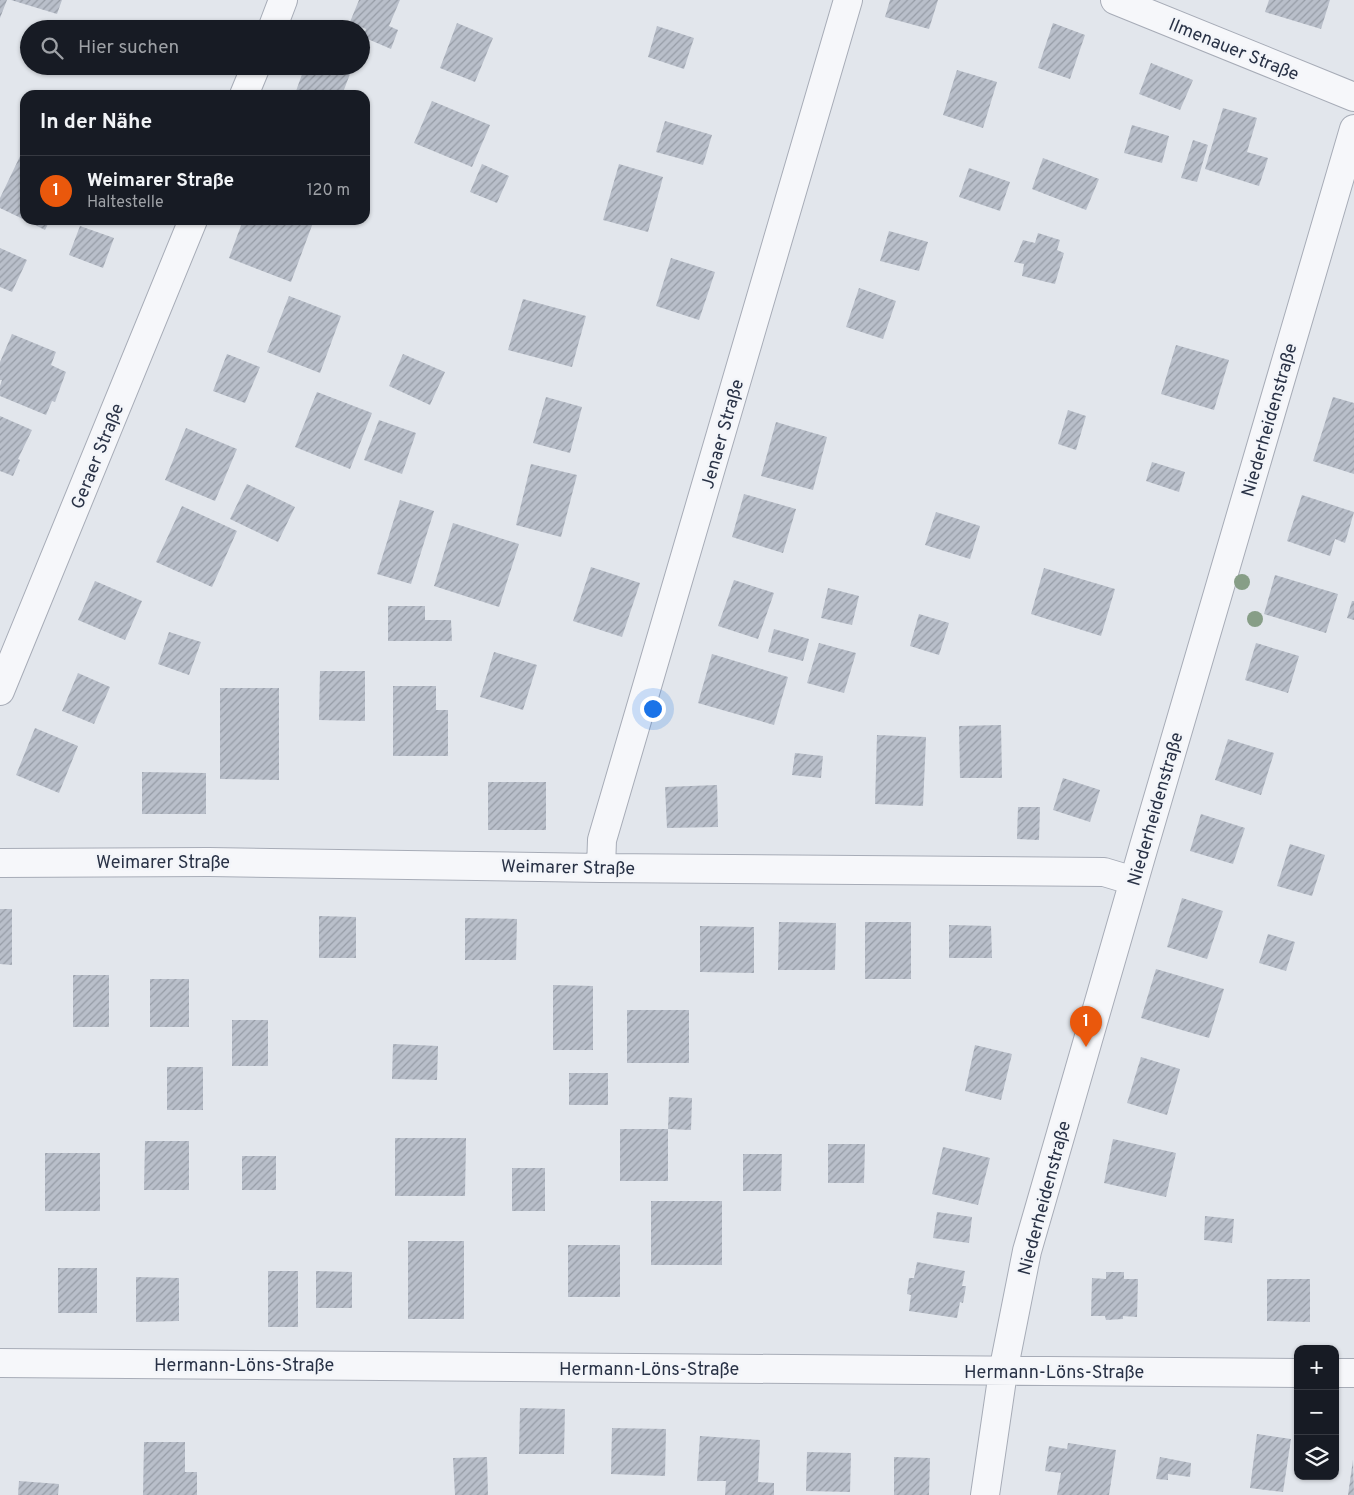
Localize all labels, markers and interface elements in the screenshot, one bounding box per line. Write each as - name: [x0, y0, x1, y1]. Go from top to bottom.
- street label: Ilmenauer Straße: [1165, 14, 1302, 87]
- search box: [20, 20, 370, 75]
- icon: search: [38, 34, 66, 62]
- text: Hier suchen: [78, 36, 179, 60]
- text: In der Nähe: [40, 109, 152, 136]
- text: Weimarer Straße: [87, 169, 234, 193]
- text: 1: [53, 181, 59, 201]
- text: 120 m: [307, 181, 350, 201]
- text: Haltestelle: [87, 193, 164, 213]
- street label: Niederheidenstraße: [1237, 341, 1303, 500]
- street label: Jenaer Straße: [697, 377, 750, 492]
- street label: Geraer Straße: [67, 400, 130, 513]
- your location: [640, 696, 666, 722]
- street label: Niederheidenstraße: [1123, 730, 1189, 889]
- street label: Weimarer Straße: [96, 852, 230, 875]
- street label: Weimarer Straße: [501, 856, 635, 881]
- pin: 1: [1070, 1006, 1102, 1047]
- street label: Niederheidenstraße: [1014, 1119, 1077, 1278]
- map controls: [1294, 1345, 1339, 1480]
- button: +: [1294, 1345, 1339, 1390]
- street label: Hermann-Löns-Straße: [154, 1355, 334, 1378]
- street label: Hermann-Löns-Straße: [559, 1359, 739, 1382]
- street label: Hermann-Löns-Straße: [964, 1362, 1144, 1385]
- button: −: [1294, 1390, 1339, 1435]
- button: layers: [1294, 1435, 1339, 1480]

